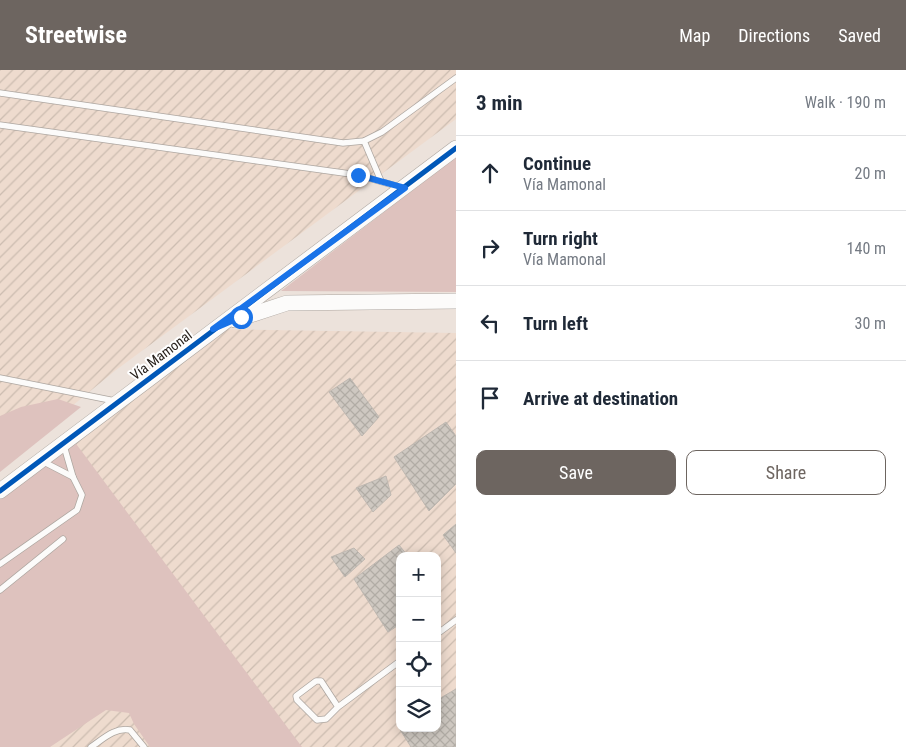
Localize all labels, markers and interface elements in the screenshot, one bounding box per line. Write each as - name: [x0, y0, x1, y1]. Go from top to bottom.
- text: Streetwise: [25, 21, 127, 49]
- text: Map: [679, 25, 710, 46]
- text: Directions: [738, 25, 810, 46]
- text: Saved: [838, 25, 881, 46]
- text: 3 min: [476, 91, 523, 115]
- text: Walk · 190 m: [805, 93, 886, 112]
- text: Continue: [523, 152, 591, 175]
- icon: ahead: [476, 159, 504, 187]
- route end: [347, 164, 370, 187]
- text: 20 m: [854, 164, 886, 183]
- text: Vía Mamonal: [523, 175, 606, 194]
- text: Turn right: [523, 227, 598, 250]
- icon: right: [476, 234, 504, 262]
- text: 140 m: [847, 239, 886, 258]
- text: Vía Mamonal: [523, 250, 606, 269]
- route start: [230, 306, 253, 329]
- icon: left: [476, 309, 504, 337]
- text: Turn left: [523, 312, 588, 335]
- text: 30 m: [854, 314, 886, 333]
- street label: Vía Mamonal: [127, 327, 195, 383]
- icon: arrive: [476, 384, 504, 412]
- text: Arrive at destination: [523, 387, 678, 410]
- button: Save: [476, 450, 676, 495]
- button: Share: [686, 450, 886, 495]
- map controls: [396, 552, 441, 732]
- button: +: [396, 552, 441, 597]
- button: −: [396, 597, 441, 642]
- button: locate: [396, 642, 441, 687]
- button: layers: [396, 687, 441, 732]

